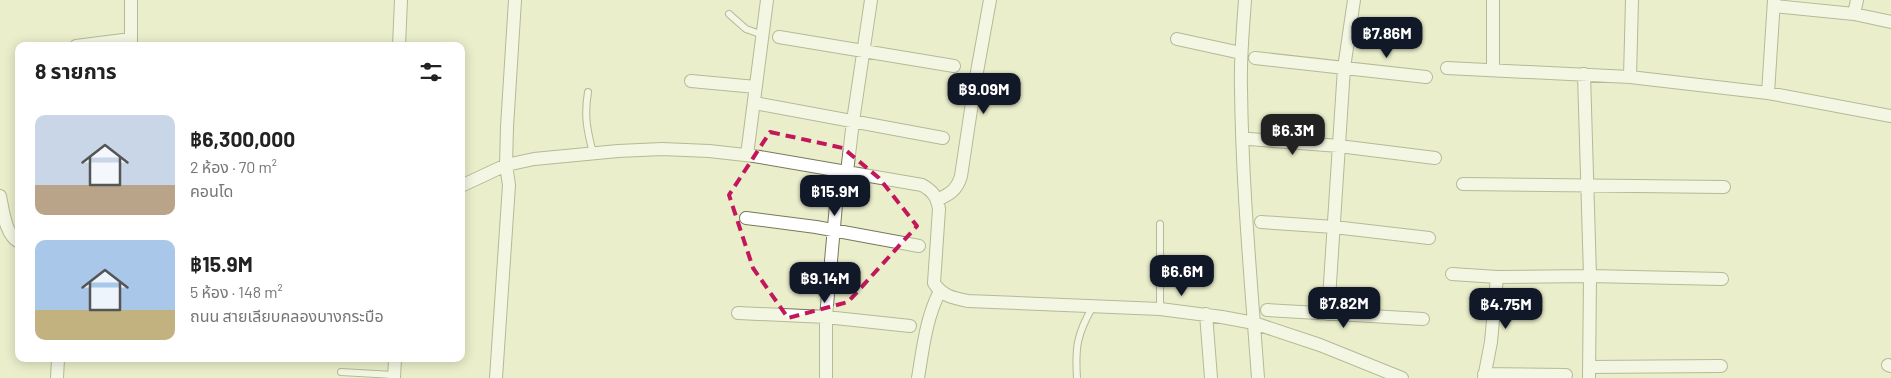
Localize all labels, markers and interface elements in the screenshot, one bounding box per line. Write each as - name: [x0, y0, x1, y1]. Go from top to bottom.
- pin: ฿7.86M: [1346, 17, 1428, 59]
- text: ฿7.86M: [1362, 23, 1412, 42]
- text: 8 รายการ: [35, 58, 117, 83]
- icon: filters: [417, 58, 445, 86]
- pin: ฿9.09M: [943, 72, 1025, 115]
- text: ฿9.09M: [959, 79, 1009, 98]
- pin: ฿6.3M: [1258, 114, 1328, 156]
- text: ฿6.3M: [1272, 120, 1314, 139]
- text: ฿6,300,000: [190, 126, 295, 151]
- icon: home: [75, 135, 135, 195]
- text: 2 ห้อง · 70 m²: [190, 157, 277, 176]
- pin: ฿15.9M: [794, 174, 876, 217]
- text: คอนโด: [190, 181, 233, 200]
- text: ฿15.9M: [811, 181, 859, 200]
- text: ฿15.9M: [190, 251, 253, 276]
- pin: ฿6.6M: [1147, 254, 1217, 297]
- icon: home: [75, 260, 135, 320]
- text: ฿6.6M: [1161, 261, 1203, 280]
- pin: ฿9.14M: [784, 262, 866, 304]
- text: ฿9.14M: [801, 268, 849, 287]
- text: 5 ห้อง · 148 m²: [190, 282, 283, 301]
- pin: ฿7.82M: [1303, 286, 1385, 329]
- pin: ฿4.75M: [1465, 288, 1547, 330]
- text: ฿7.82M: [1319, 293, 1369, 312]
- text: ฿4.75M: [1480, 294, 1532, 313]
- text: ถนน สายเลียบคลองบางกระบือ: [190, 306, 384, 325]

